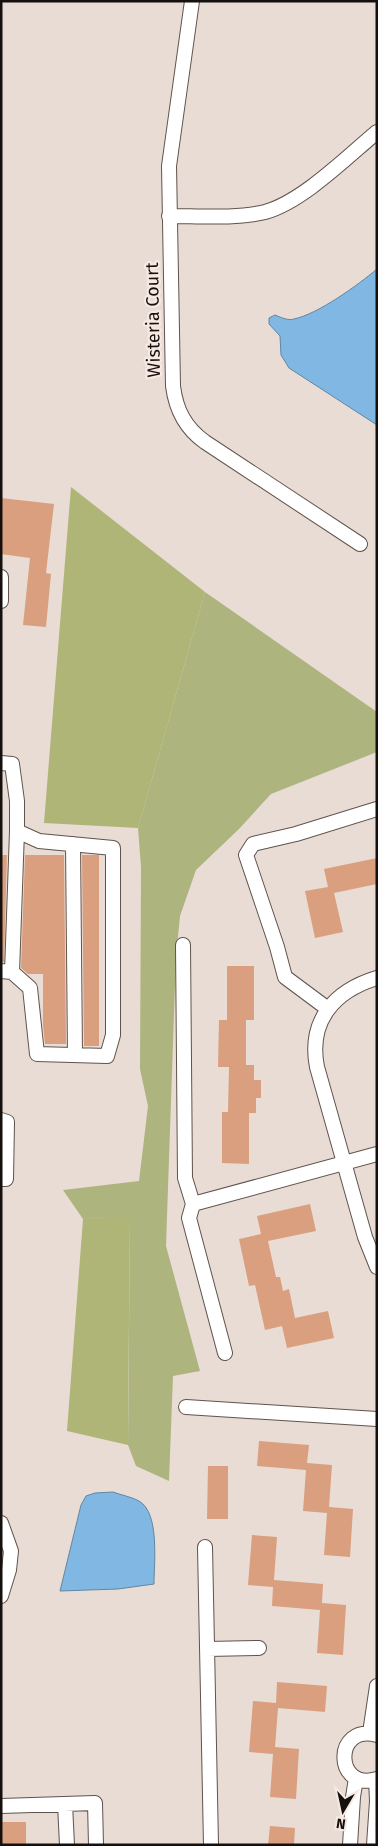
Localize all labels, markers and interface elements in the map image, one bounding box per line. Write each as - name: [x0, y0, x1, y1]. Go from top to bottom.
- street label: Wisteria Court: [141, 262, 165, 378]
- north arrow: [318, 1786, 368, 1836]
- text: N: [335, 1814, 347, 1832]

